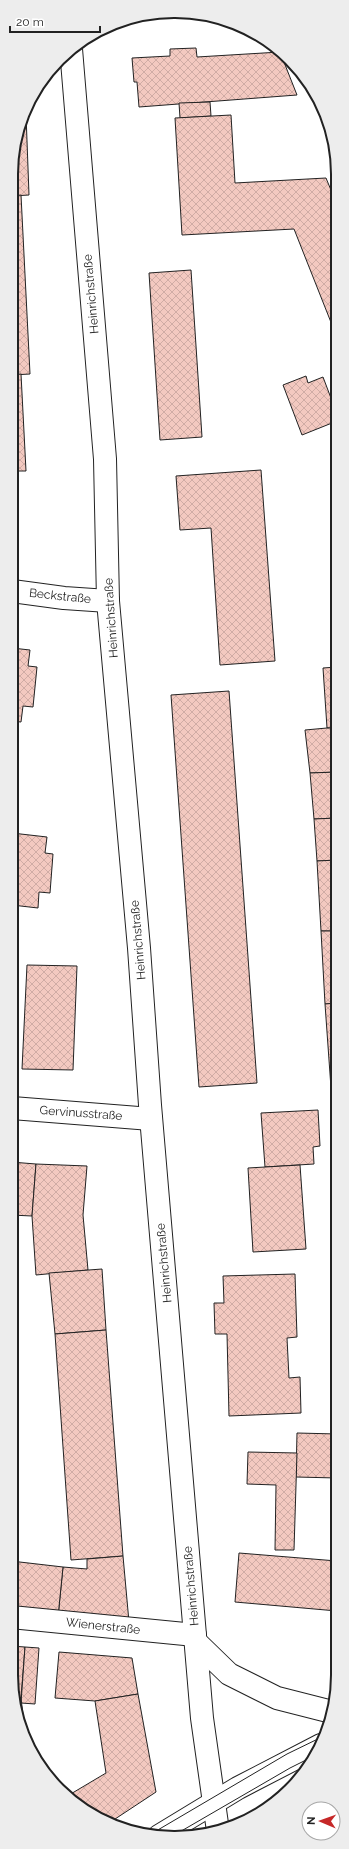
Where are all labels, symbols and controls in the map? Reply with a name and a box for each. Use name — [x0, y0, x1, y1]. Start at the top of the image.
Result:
scale bar — [10, 8, 100, 34]
text: 20 m — [16, 15, 44, 29]
street label: Heinrichstraße — [81, 254, 101, 334]
street label: Heinrichstraße — [101, 578, 121, 658]
street label: Beckstraße — [28, 586, 92, 606]
street label: Heinrichstraße — [128, 900, 148, 980]
street label: Gervinusstraße — [39, 1103, 123, 1123]
street label: Heinrichstraße — [154, 1223, 174, 1303]
street label: Heinrichstraße — [181, 1546, 201, 1626]
street label: Wienerstraße — [65, 1615, 141, 1637]
north arrow — [301, 1801, 341, 1841]
text: N — [305, 1816, 318, 1825]

